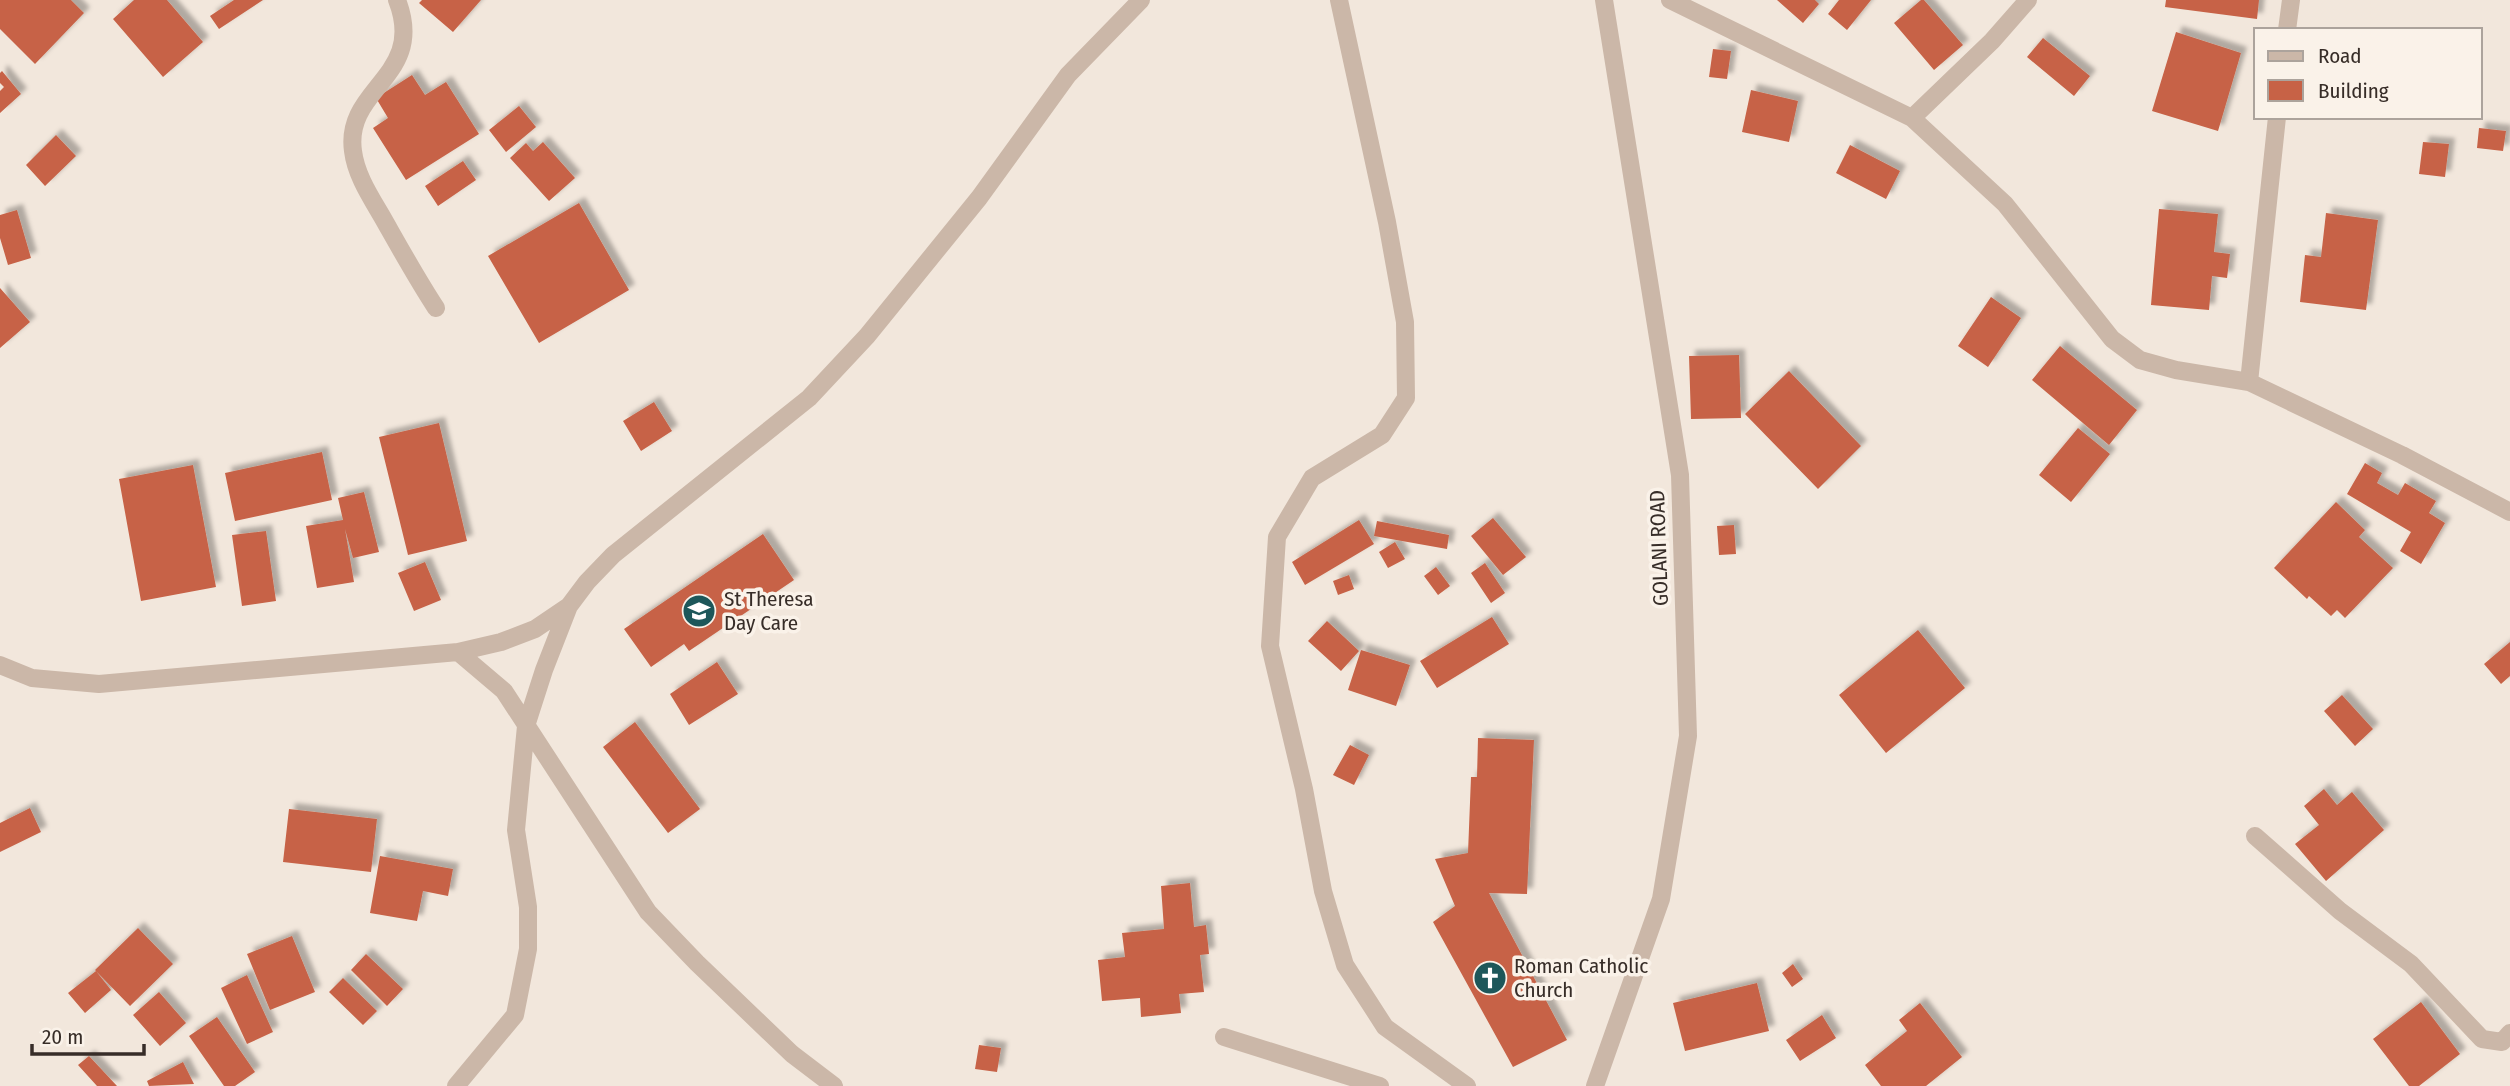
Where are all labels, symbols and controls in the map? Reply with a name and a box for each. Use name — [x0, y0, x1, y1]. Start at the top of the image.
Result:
legend — [2254, 28, 2482, 119]
text: Road — [2318, 43, 2362, 69]
text: Building — [2318, 78, 2389, 104]
street label: GOLANI ROAD — [1644, 489, 1674, 607]
place label: St Theresa Day Care — [724, 586, 814, 636]
school or university icon: St Theresa Day Care — [680, 592, 718, 630]
place label: Roman Catholic Church — [1514, 953, 1648, 1003]
church icon: Roman Catholic Church — [1471, 959, 1509, 997]
scale bar — [32, 1012, 144, 1056]
text: 20 m — [42, 1024, 83, 1050]

